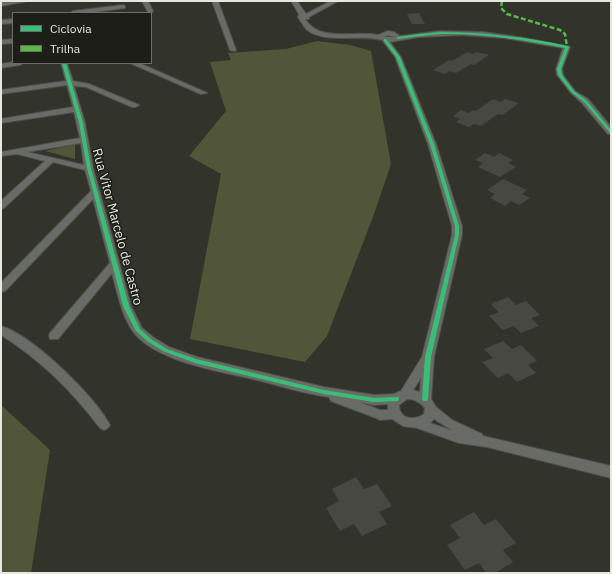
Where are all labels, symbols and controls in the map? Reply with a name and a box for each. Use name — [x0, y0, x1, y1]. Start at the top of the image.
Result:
legend — [12, 12, 152, 64]
text: Ciclovia — [50, 21, 92, 36]
text: Trilha — [50, 41, 80, 56]
street label: Rua Vitor Marcelo de Castro — [89, 147, 145, 307]

